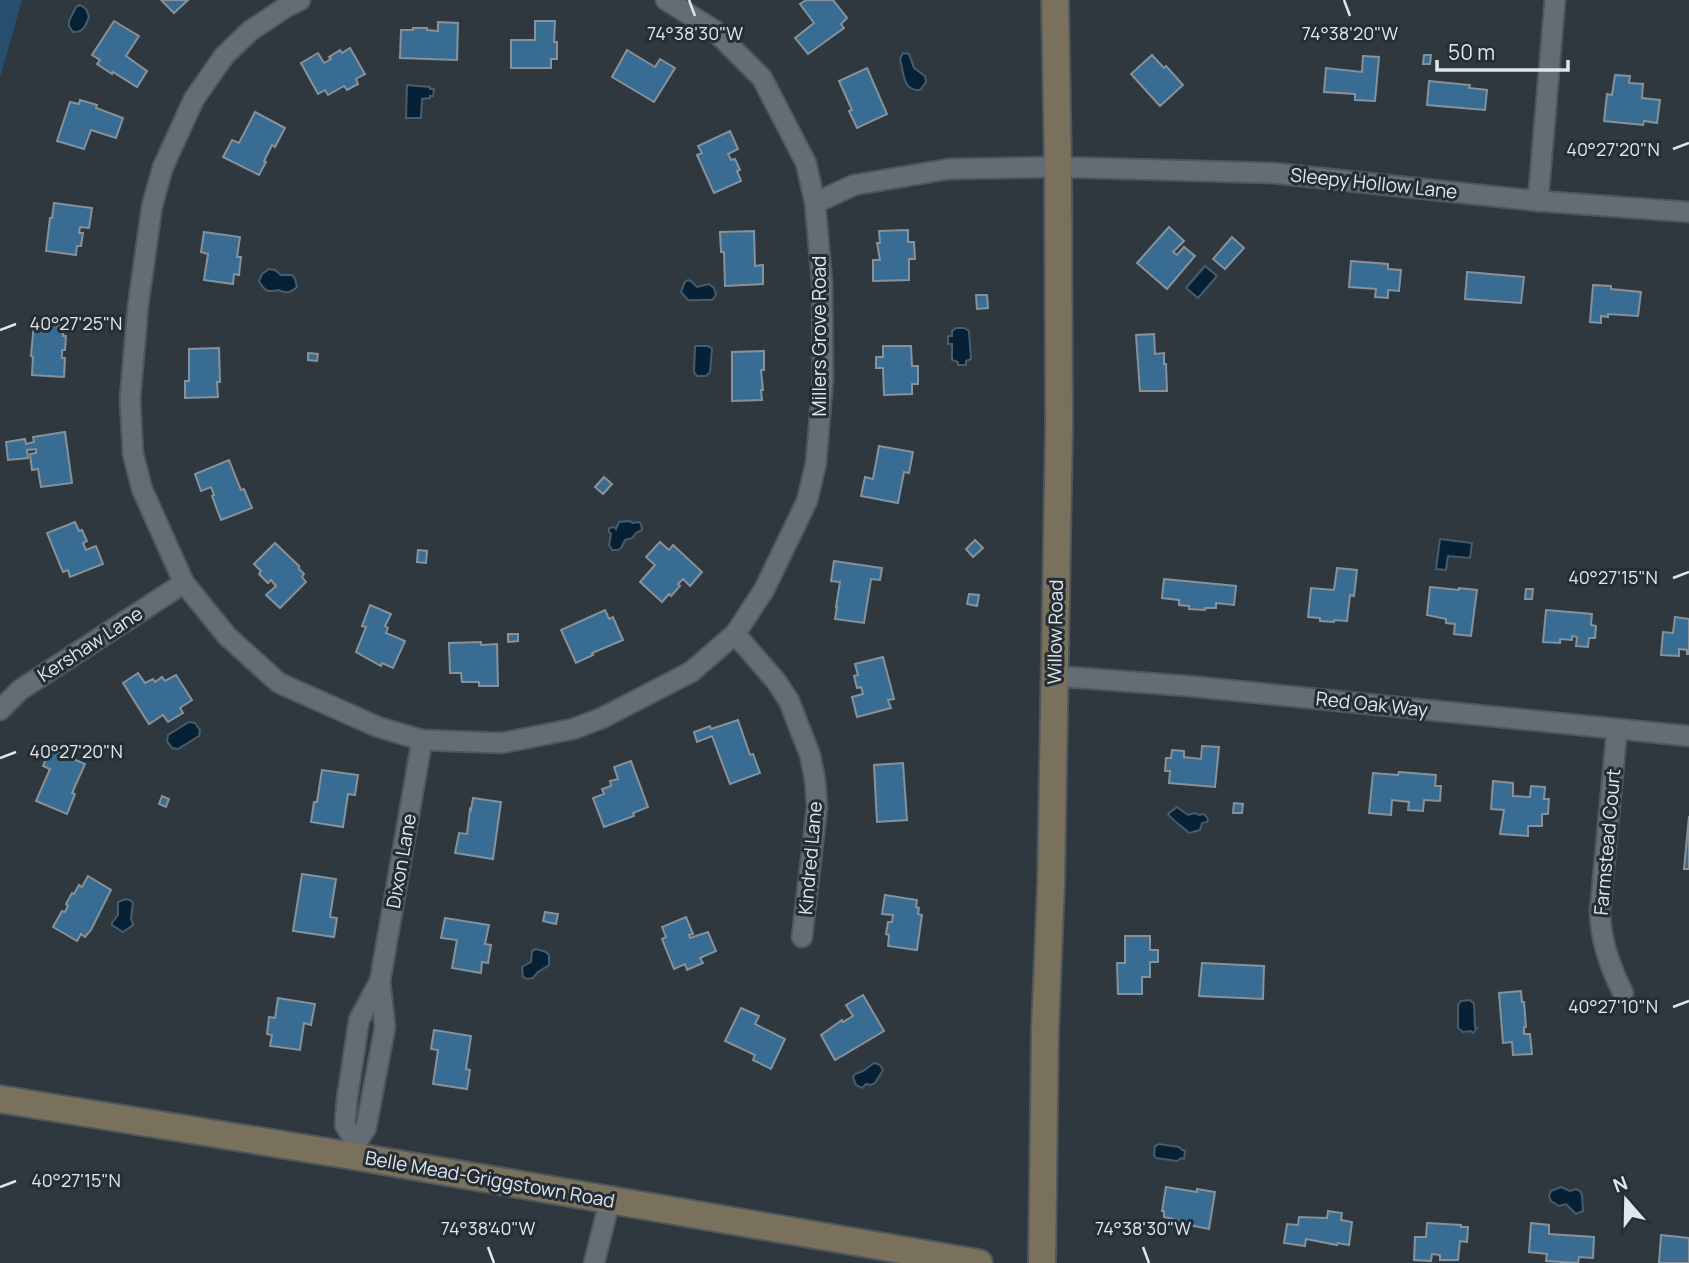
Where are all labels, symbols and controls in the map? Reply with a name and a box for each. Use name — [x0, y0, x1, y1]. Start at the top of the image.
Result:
text: 74°38'30"W — [647, 21, 743, 45]
text: 74°38'20"W — [1302, 21, 1398, 45]
scale bar — [1437, 28, 1568, 72]
text: 50 m — [1448, 38, 1495, 66]
text: 40°27'20"N — [1566, 137, 1660, 161]
street label: Sleepy Hollow Lane — [1289, 161, 1459, 205]
street label: Millers Grove Road — [806, 256, 832, 416]
text: 40°27'25"N — [30, 311, 122, 335]
text: 40°27'15"N — [1568, 565, 1658, 589]
street label: Willow Road — [1041, 579, 1069, 685]
street label: Kershaw Lane — [32, 600, 148, 688]
street label: Red Oak Way — [1315, 685, 1429, 723]
text: 40°27'20"N — [29, 739, 123, 763]
street label: Farmstead Court — [1588, 768, 1626, 916]
street label: Kindred Lane — [792, 800, 828, 916]
street label: Dixon Lane — [380, 812, 422, 910]
text: 40°27'10"N — [1568, 994, 1658, 1018]
street label: Belle Mead-Griggstown Road — [363, 1144, 617, 1214]
north arrow — [1591, 1165, 1661, 1235]
text: 40°27'15"N — [31, 1168, 121, 1192]
text: N — [1609, 1169, 1631, 1199]
text: 74°38'40"W — [441, 1216, 535, 1240]
text: 74°38'30"W — [1095, 1216, 1191, 1240]

